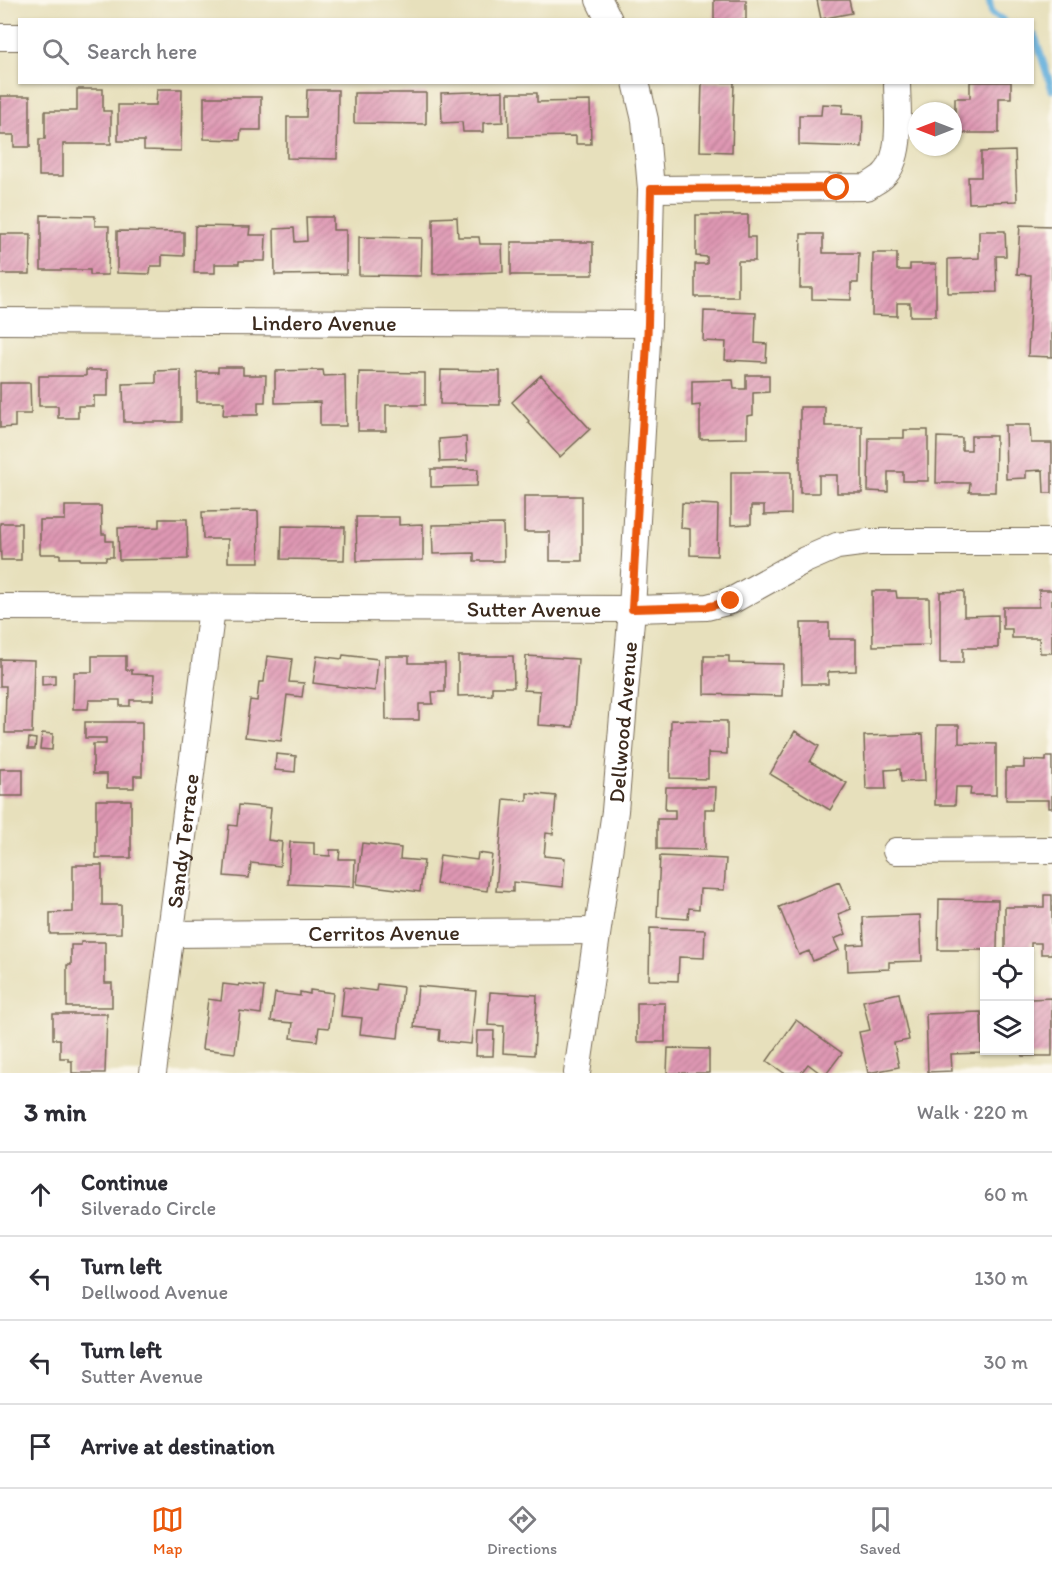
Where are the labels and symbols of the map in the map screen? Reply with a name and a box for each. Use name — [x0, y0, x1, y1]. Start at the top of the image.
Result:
north arrow — [908, 102, 962, 156]
route start — [823, 174, 849, 200]
street label: Lindero Avenue — [251, 309, 397, 337]
route end — [717, 587, 743, 613]
street label: Sutter Avenue — [467, 595, 601, 623]
street label: Dellwood Avenue — [603, 640, 643, 804]
street label: Sandy Terrace — [161, 772, 205, 910]
street label: Cerritos Avenue — [308, 919, 460, 947]

